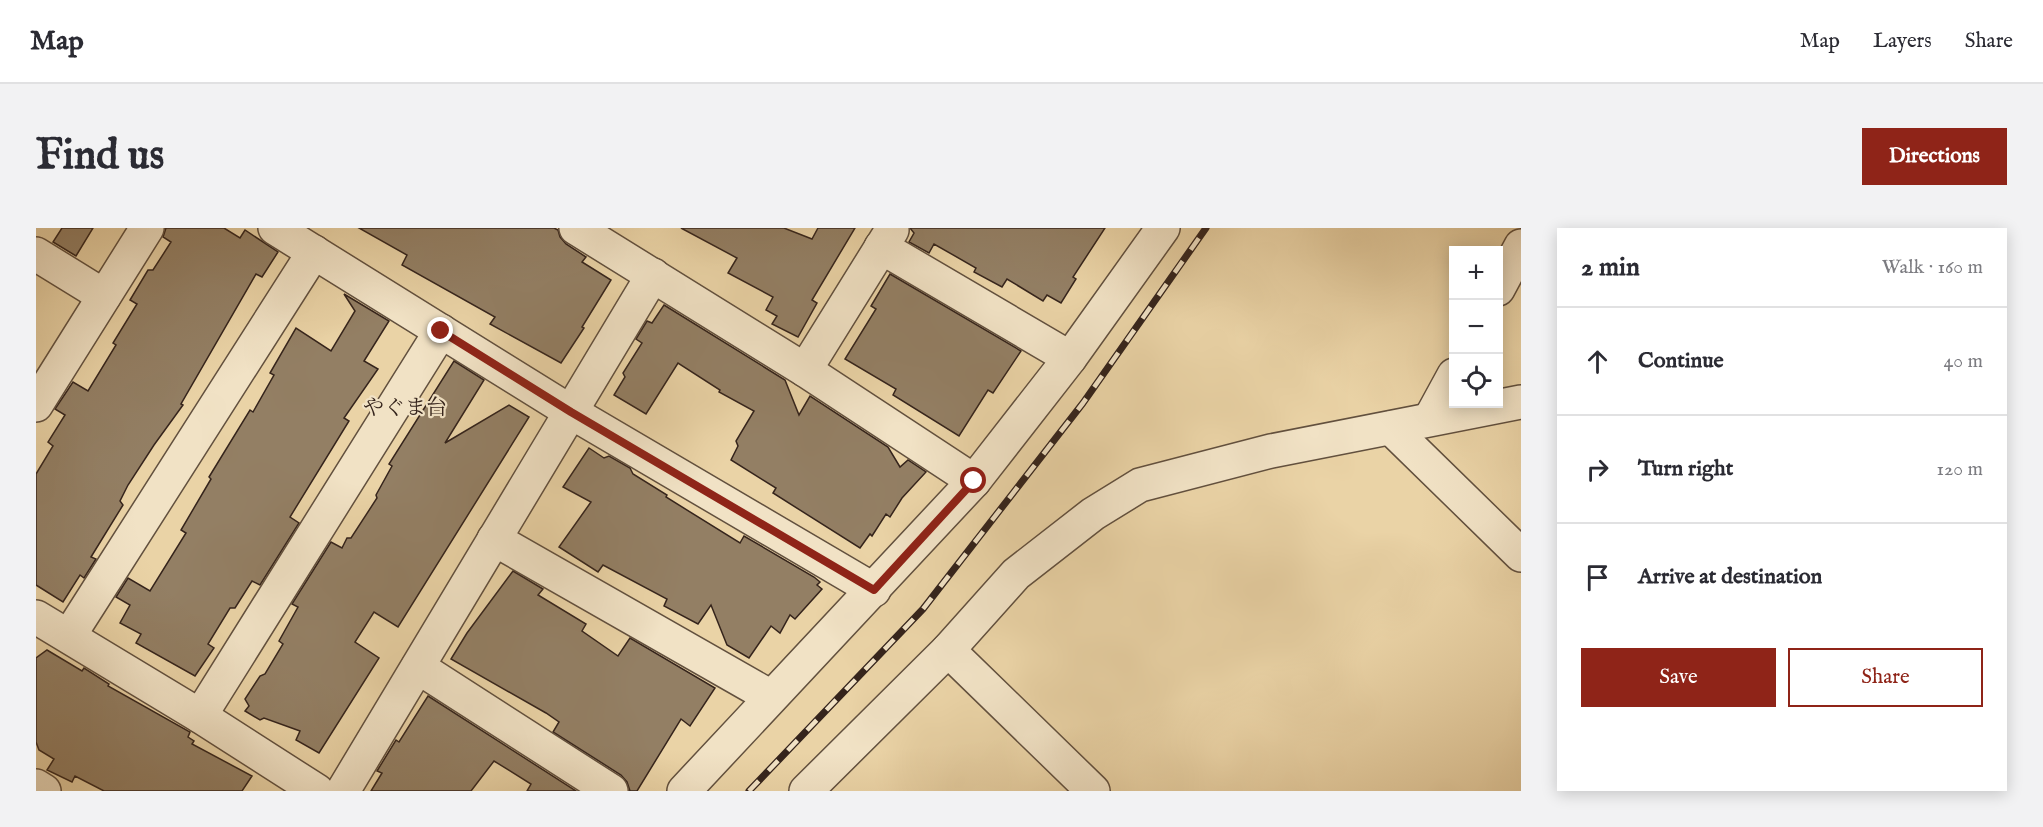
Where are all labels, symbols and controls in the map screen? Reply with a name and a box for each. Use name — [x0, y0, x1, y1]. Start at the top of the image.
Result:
text: Map — [30, 24, 84, 59]
text: Map — [1800, 28, 1840, 55]
text: Layers — [1873, 28, 1932, 55]
text: Share — [1965, 28, 2013, 55]
button: Directions — [1862, 128, 2007, 185]
text: Find us — [36, 130, 164, 183]
map controls — [1449, 246, 1503, 408]
button: + — [1449, 246, 1503, 300]
text: 2 min — [1581, 251, 1640, 284]
text: Walk · 160 m — [1882, 255, 1983, 280]
button: − — [1449, 300, 1503, 354]
route end — [427, 317, 453, 343]
icon: ahead — [1581, 345, 1614, 378]
text: Continue — [1638, 347, 1724, 375]
text: 40 m — [1944, 349, 1983, 374]
button: locate — [1449, 354, 1503, 408]
district label: やぐま台 — [363, 395, 447, 422]
icon: right — [1581, 453, 1614, 486]
text: Turn right — [1638, 455, 1733, 483]
text: 120 m — [1937, 457, 1983, 482]
route start — [960, 467, 986, 493]
icon: arrive — [1581, 561, 1614, 594]
text: Arrive at destination — [1638, 563, 1822, 591]
button: Save — [1581, 648, 1776, 707]
button: Share — [1788, 648, 1983, 707]

